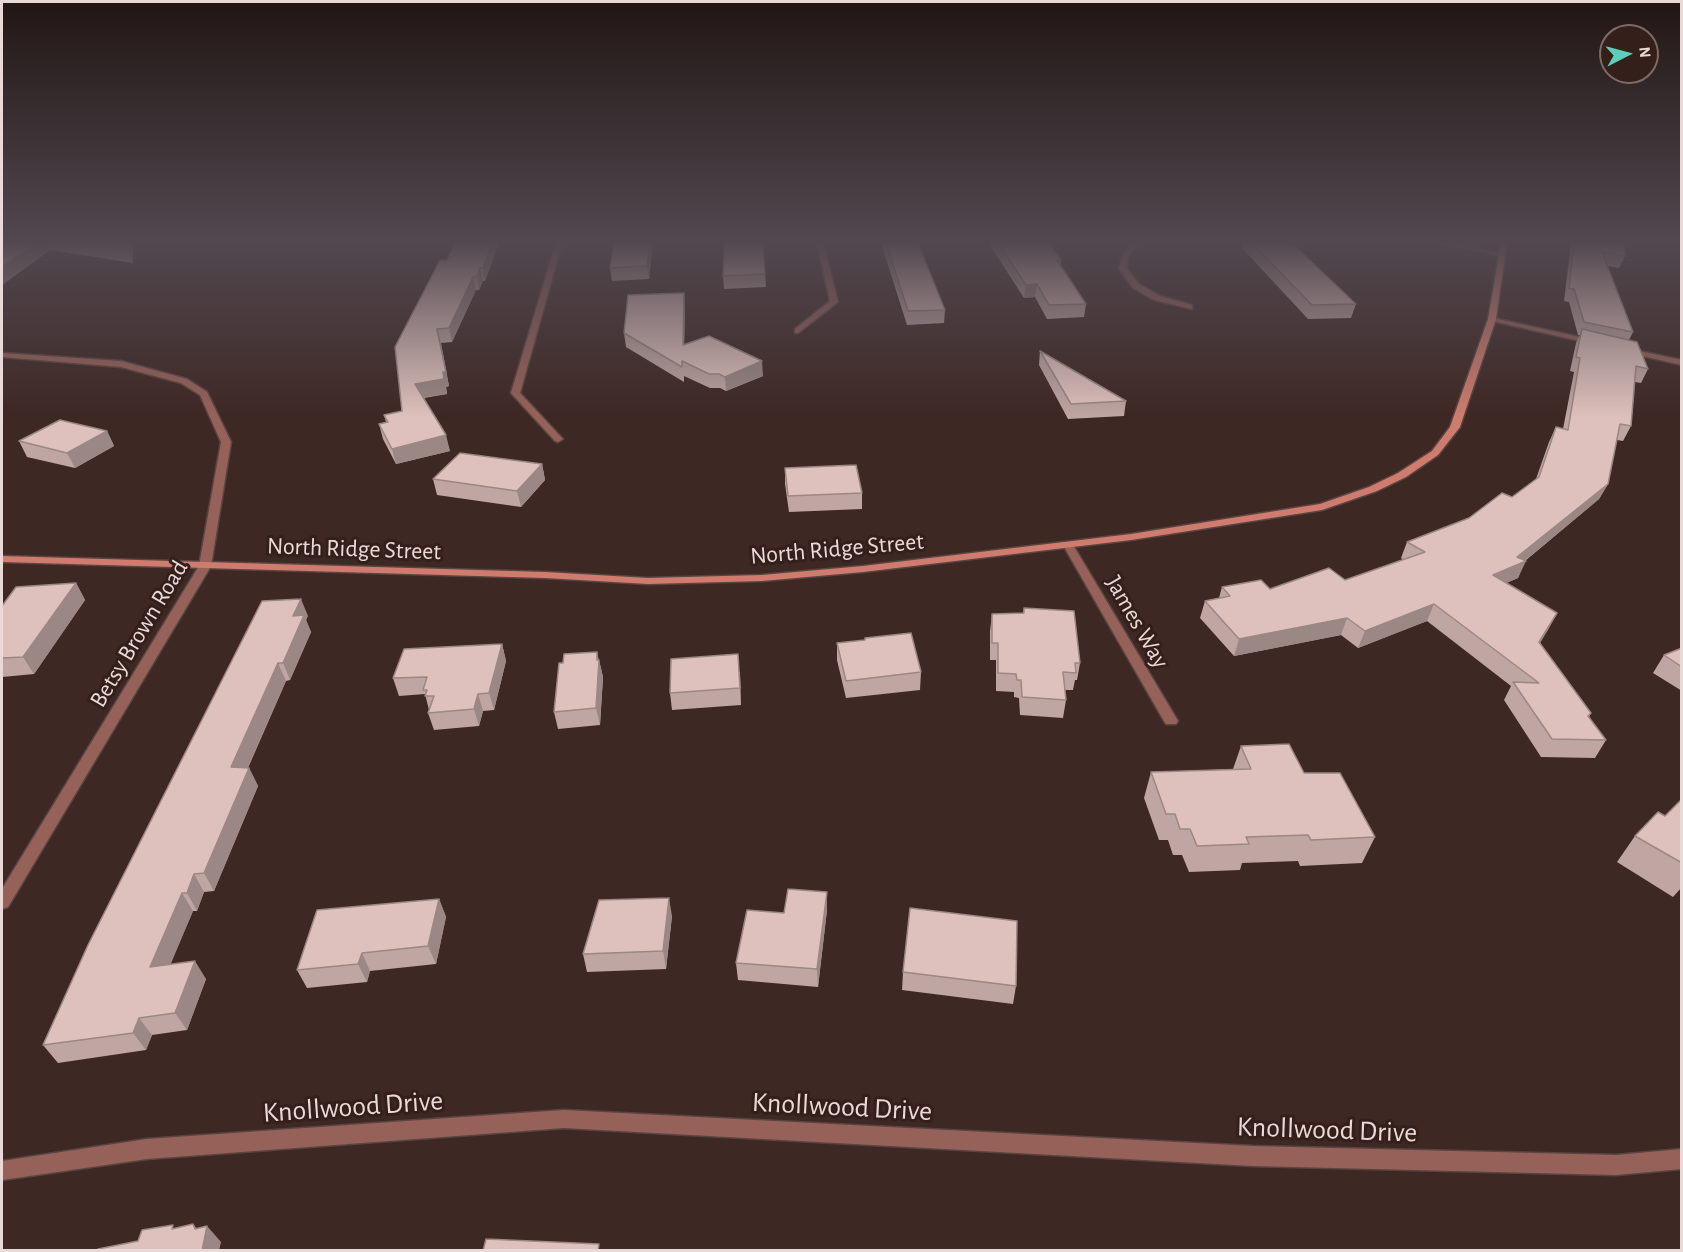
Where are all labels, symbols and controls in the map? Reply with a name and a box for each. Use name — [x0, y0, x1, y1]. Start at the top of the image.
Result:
north arrow — [1599, 24, 1659, 84]
text: N — [1636, 46, 1653, 59]
street label: North Ridge Street — [749, 527, 925, 571]
street label: North Ridge Street — [267, 532, 441, 566]
street label: Betsy Brown Road — [84, 555, 194, 713]
street label: James Way — [1099, 571, 1175, 673]
street label: Knollwood Drive — [262, 1084, 444, 1130]
street label: Knollwood Drive — [751, 1086, 933, 1128]
street label: Knollwood Drive — [1236, 1110, 1418, 1150]

